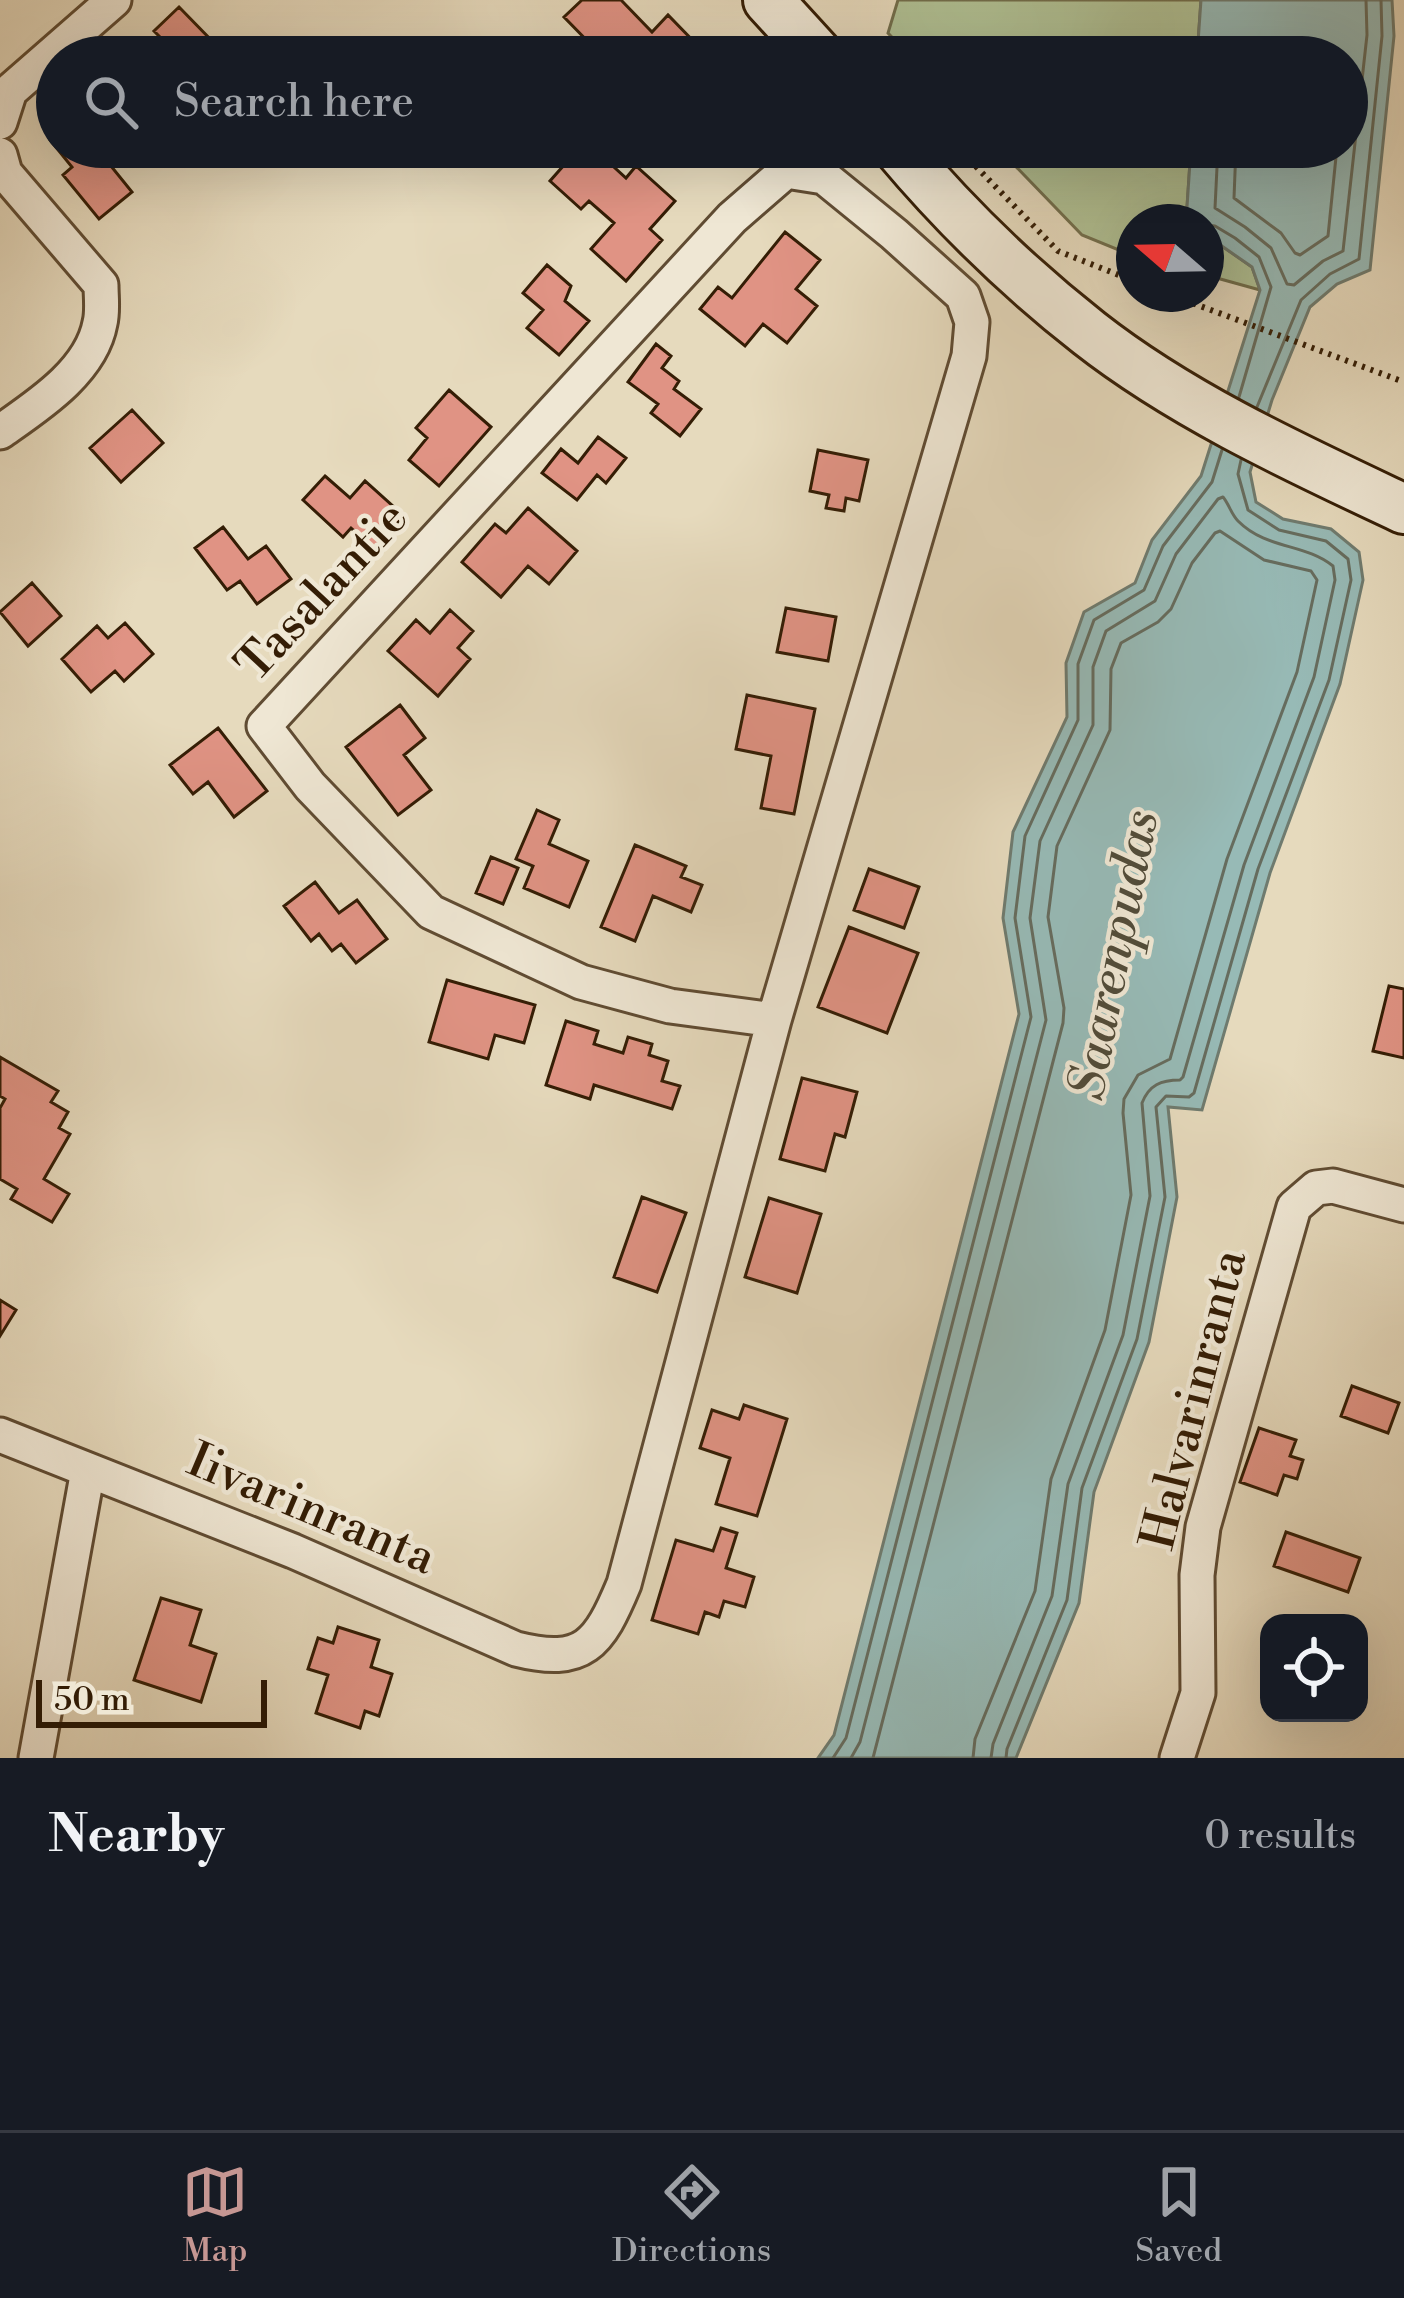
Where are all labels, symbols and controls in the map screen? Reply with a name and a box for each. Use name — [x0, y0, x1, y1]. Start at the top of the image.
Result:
search box — [36, 36, 1368, 168]
icon: search — [78, 69, 144, 135]
text: Search here — [174, 74, 414, 131]
north arrow — [1116, 204, 1224, 312]
street label: Tasalantie — [224, 489, 422, 695]
water label: Saarenpudas — [1056, 805, 1174, 1105]
street label: Halvarinranta — [1129, 1243, 1261, 1556]
street label: Iivarinranta — [178, 1431, 445, 1589]
map controls — [1260, 1614, 1368, 1722]
button: locate — [1260, 1614, 1368, 1722]
scale bar — [36, 1674, 267, 1727]
text: 50 m — [54, 1680, 130, 1721]
text: Nearby — [48, 1804, 224, 1868]
text: 0 results — [1204, 1812, 1356, 1861]
tab: Map — [182, 2159, 248, 2272]
tab: Directions — [612, 2159, 771, 2272]
tab: Saved — [1135, 2159, 1222, 2272]

